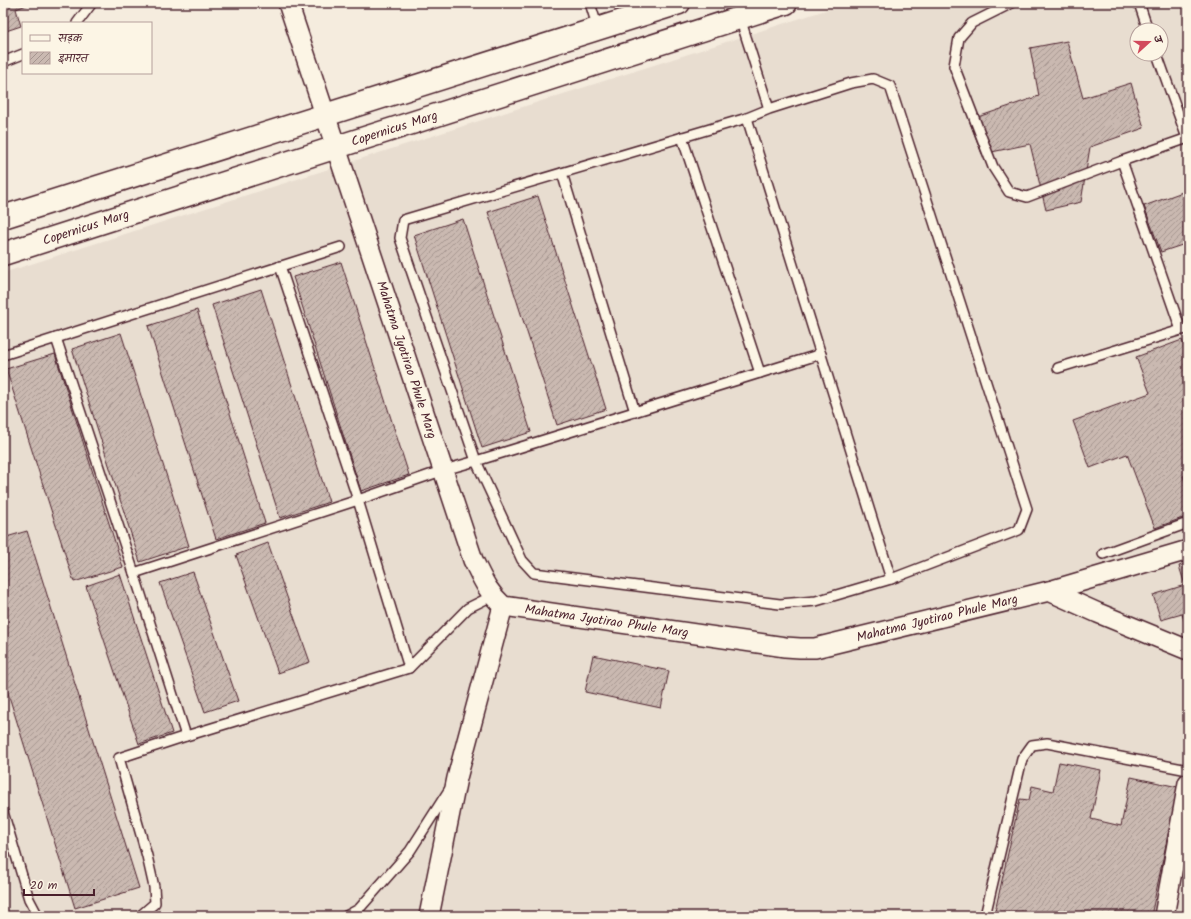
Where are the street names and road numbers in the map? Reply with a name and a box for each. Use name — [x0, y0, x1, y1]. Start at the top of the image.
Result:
street label: Copernicus Marg — [348, 105, 440, 152]
street label: Copernicus Marg — [40, 204, 132, 251]
street label: Mahatma Jyotirao Phule Marg — [370, 278, 443, 442]
street label: Mahatma Jyotirao Phule Marg — [854, 588, 1020, 648]
street label: Mahatma Jyotirao Phule Marg — [523, 599, 690, 643]

